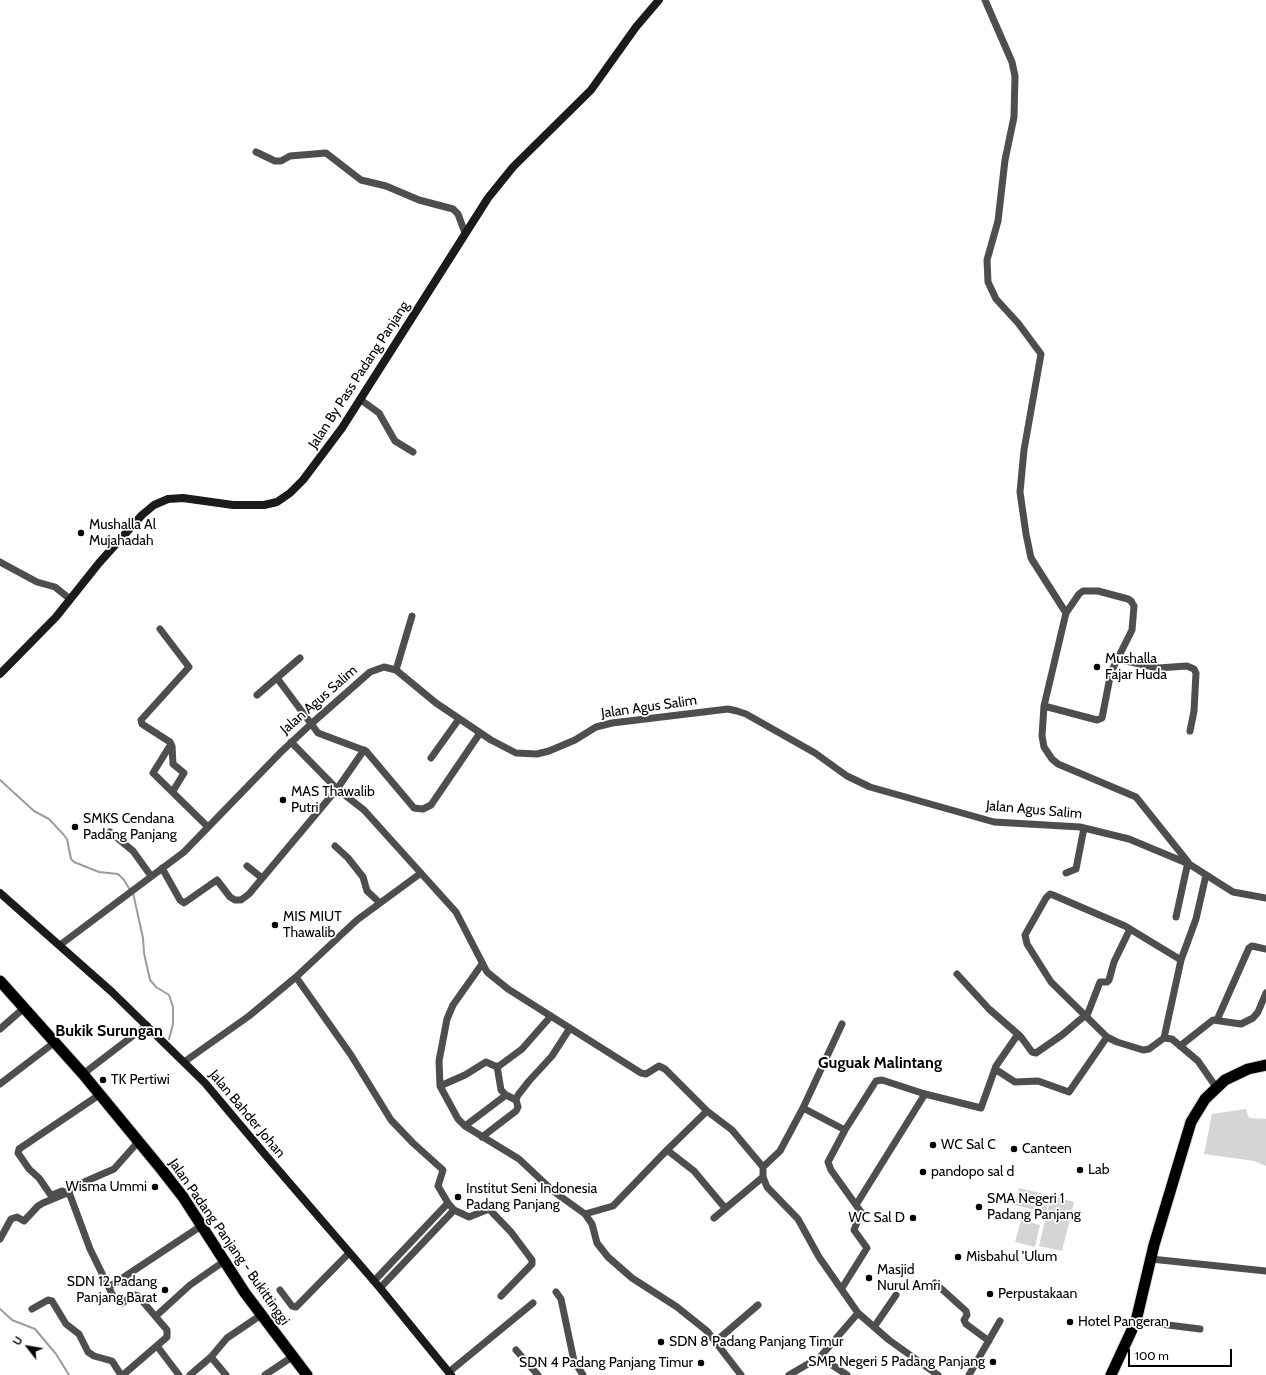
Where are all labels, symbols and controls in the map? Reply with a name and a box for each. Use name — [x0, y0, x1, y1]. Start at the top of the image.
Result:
street label: Jalan By Pass Padang Panjang — [305, 298, 413, 452]
place label: Mushalla Al Mujahadah — [89, 517, 156, 550]
marker: Mushalla Al Mujahadah — [76, 528, 86, 538]
place label: Mushalla Fajar Huda — [1105, 651, 1167, 684]
street label: Jalan Agus Salim — [277, 662, 361, 738]
marker: Mushalla Fajar Huda — [1092, 662, 1102, 672]
street label: Jalan Agus Salim — [600, 692, 698, 722]
place label: MAS Thawalib Putri — [291, 784, 375, 816]
marker: MAS Thawalib Putri — [278, 795, 288, 805]
street label: Jalan Agus Salim — [985, 797, 1083, 823]
place label: SMKS Cendana Padang Panjang — [83, 811, 177, 844]
marker: SMKS Cendana Padang Panjang — [70, 822, 80, 832]
place label: MIS MIUT Thawalib — [283, 909, 342, 942]
marker: MIS MIUT Thawalib — [270, 920, 280, 930]
district label: Bukik Surungan — [55, 1021, 163, 1041]
district label: Guguak Malintang — [818, 1053, 942, 1073]
street label: Jalan Bahder Johan — [205, 1067, 289, 1161]
place label: TK Pertiwi — [111, 1072, 170, 1088]
marker: TK Pertiwi — [98, 1075, 108, 1085]
place label: WC Sal C — [941, 1137, 996, 1153]
marker: WC Sal C — [928, 1140, 938, 1150]
place label: Canteen — [1022, 1141, 1072, 1157]
marker: Canteen — [1009, 1144, 1019, 1154]
street label: Jalan Padang Panjang - Bukittinggi — [165, 1155, 293, 1329]
place label: Lab — [1088, 1162, 1110, 1178]
place label: pandopo sal d — [931, 1164, 1014, 1180]
marker: Lab — [1075, 1165, 1085, 1175]
marker: pandopo sal d — [918, 1167, 928, 1177]
place label: Wisma Ummi — [65, 1179, 147, 1195]
place label: Institut Seni Indonesia Padang Panjang — [466, 1181, 597, 1214]
marker: Wisma Ummi — [150, 1182, 160, 1192]
place label: SMA Negeri 1 Padang Panjang — [987, 1191, 1081, 1224]
marker: Institut Seni Indonesia Padang Panjang — [453, 1192, 463, 1202]
marker: SMA Negeri 1 Padang Panjang — [974, 1202, 984, 1212]
place label: WC Sal D — [849, 1210, 905, 1226]
marker: WC Sal D — [908, 1213, 918, 1223]
place label: Misbahul 'Ulum — [966, 1249, 1057, 1265]
marker: Misbahul 'Ulum — [953, 1252, 963, 1262]
place label: Masjid Nurul Amri — [877, 1262, 941, 1294]
marker: Masjid Nurul Amri — [864, 1273, 874, 1283]
place label: SDN 12 Padang Panjang Barat — [67, 1274, 157, 1306]
marker: SDN 12 Padang Panjang Barat — [160, 1285, 170, 1295]
place label: Perpustakaan — [998, 1286, 1077, 1302]
marker: Perpustakaan — [985, 1289, 995, 1299]
place label: Hotel Pangeran — [1078, 1314, 1169, 1330]
marker: Hotel Pangeran — [1065, 1317, 1075, 1327]
north arrow — [8, 1327, 48, 1367]
text: U — [10, 1334, 26, 1348]
place label: SDN 8 Padang Panjang Timur — [669, 1334, 843, 1350]
marker: SDN 8 Padang Panjang Timur — [656, 1337, 666, 1347]
scale bar — [1130, 1341, 1234, 1367]
text: 100 m — [1135, 1348, 1169, 1363]
place label: SMP Negeri 5 Padang Panjang — [808, 1354, 985, 1370]
place label: SDN 4 Padang Panjang Timur — [519, 1355, 693, 1371]
marker: SMP Negeri 5 Padang Panjang — [988, 1357, 998, 1367]
marker: SDN 4 Padang Panjang Timur — [696, 1358, 706, 1368]

